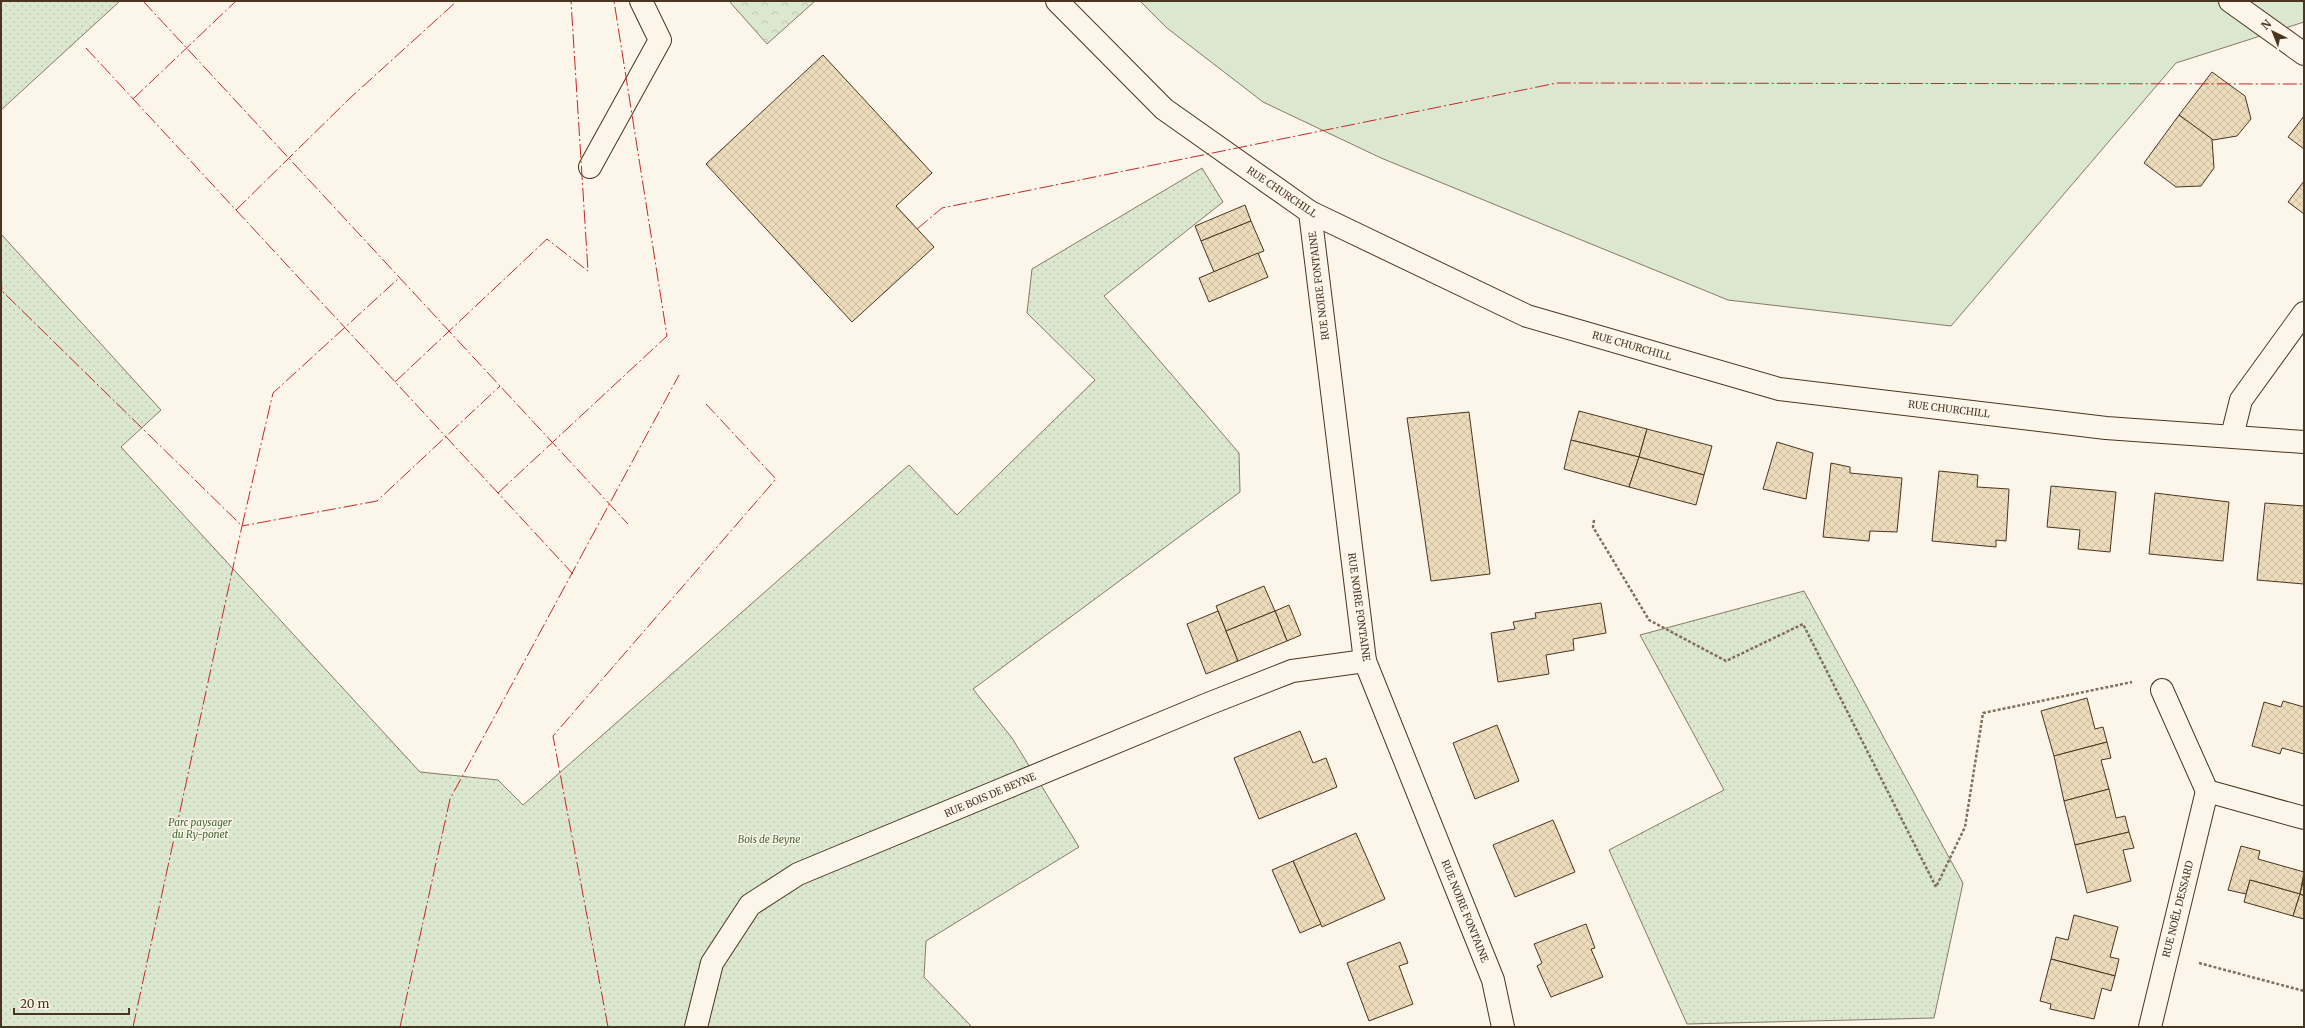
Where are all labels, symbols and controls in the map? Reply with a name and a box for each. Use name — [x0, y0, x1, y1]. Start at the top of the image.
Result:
north arrow — [2253, 12, 2293, 52]
text: N — [2258, 16, 2274, 33]
street label: RUE CHURCHILL — [1244, 164, 1320, 221]
street label: RUE NOIRE FONTAINE — [1306, 230, 1332, 341]
street label: RUE CHURCHILL — [1591, 328, 1674, 364]
street label: RUE CHURCHILL — [1907, 398, 1991, 421]
street label: RUE NOIRE FONTAINE — [1345, 552, 1373, 663]
street label: RUE BOIS DE BEYNE — [942, 770, 1038, 820]
park label: Parc paysager du Ry-ponet — [168, 816, 233, 841]
park label: Bois de Beyne — [738, 833, 800, 846]
street label: RUE NOIRE FONTAINE — [1438, 858, 1492, 965]
street label: RUE NOËL DESSARD — [2159, 858, 2196, 959]
scale bar — [14, 990, 129, 1016]
text: 20 m — [20, 996, 49, 1011]

